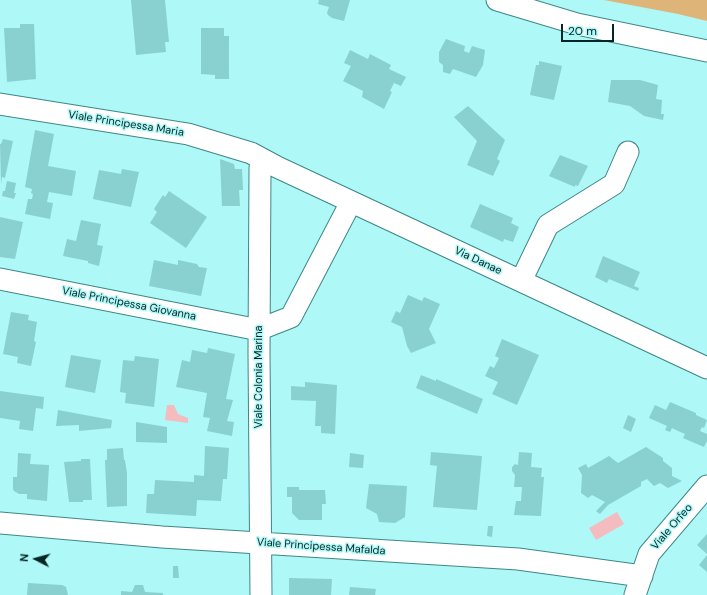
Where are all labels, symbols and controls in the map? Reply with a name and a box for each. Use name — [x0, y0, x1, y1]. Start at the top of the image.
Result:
scale bar — [563, 16, 616, 42]
text: 20 m — [568, 23, 597, 39]
street label: Viale Principessa Maria — [67, 108, 185, 140]
street label: Via Danae — [452, 244, 504, 278]
street label: Viale Principessa Giovanna — [61, 285, 197, 323]
street label: Viale Colonia Marina — [252, 325, 266, 429]
street label: Viale Orfeo — [648, 501, 696, 553]
street label: Viale Principessa Mafalda — [256, 536, 386, 558]
north arrow — [16, 539, 56, 579]
text: N — [17, 553, 31, 562]

